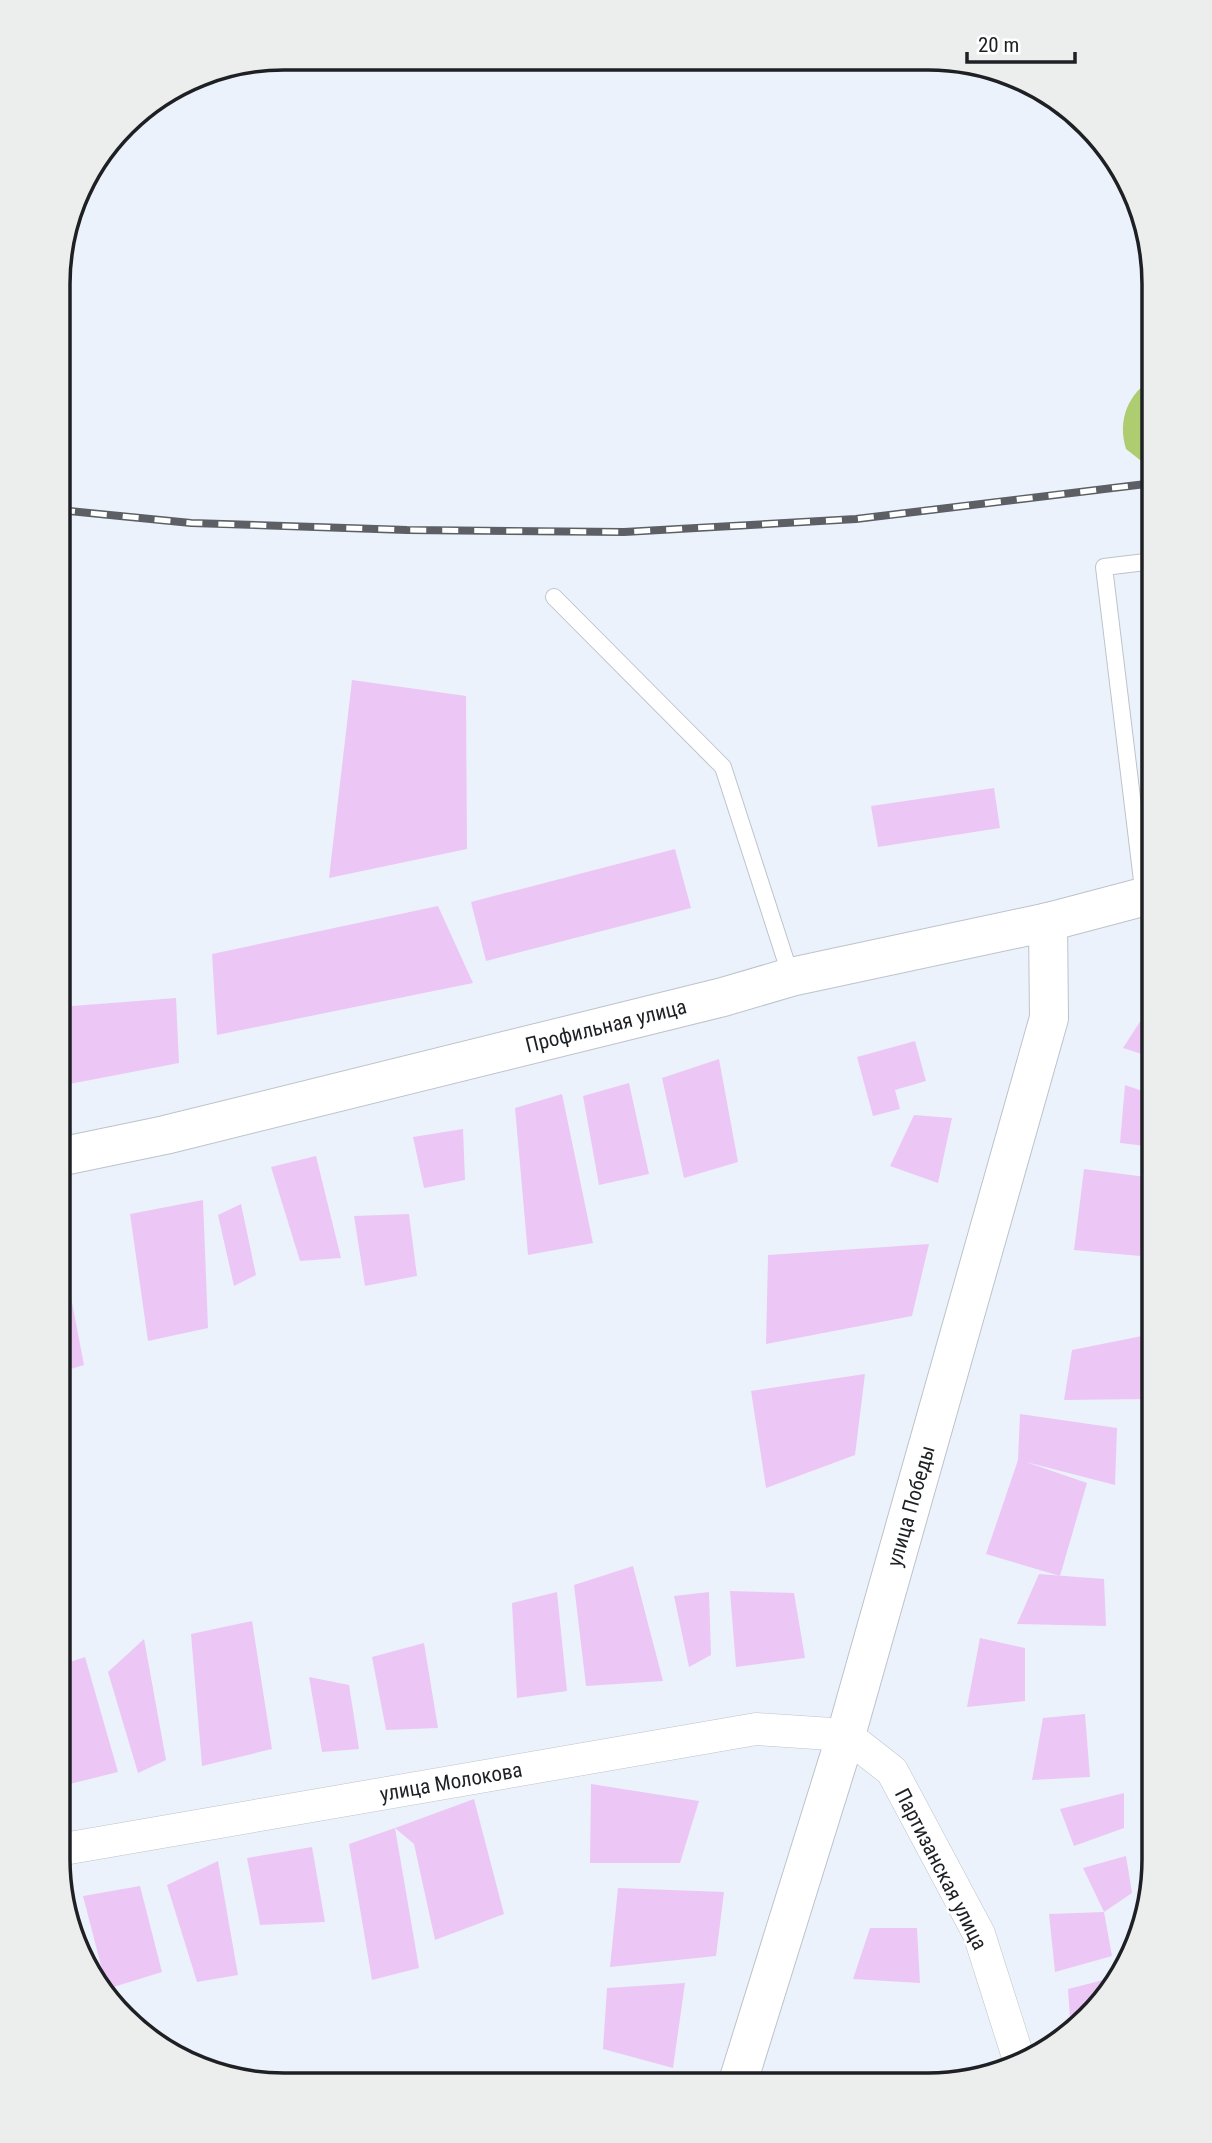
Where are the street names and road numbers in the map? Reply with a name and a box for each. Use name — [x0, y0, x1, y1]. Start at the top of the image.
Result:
street label: Профильная улица — [523, 994, 689, 1058]
street label: улица Победы — [882, 1443, 940, 1569]
street label: улица Молокова — [378, 1758, 524, 1806]
street label: Партизанская улица — [890, 1784, 992, 1954]

